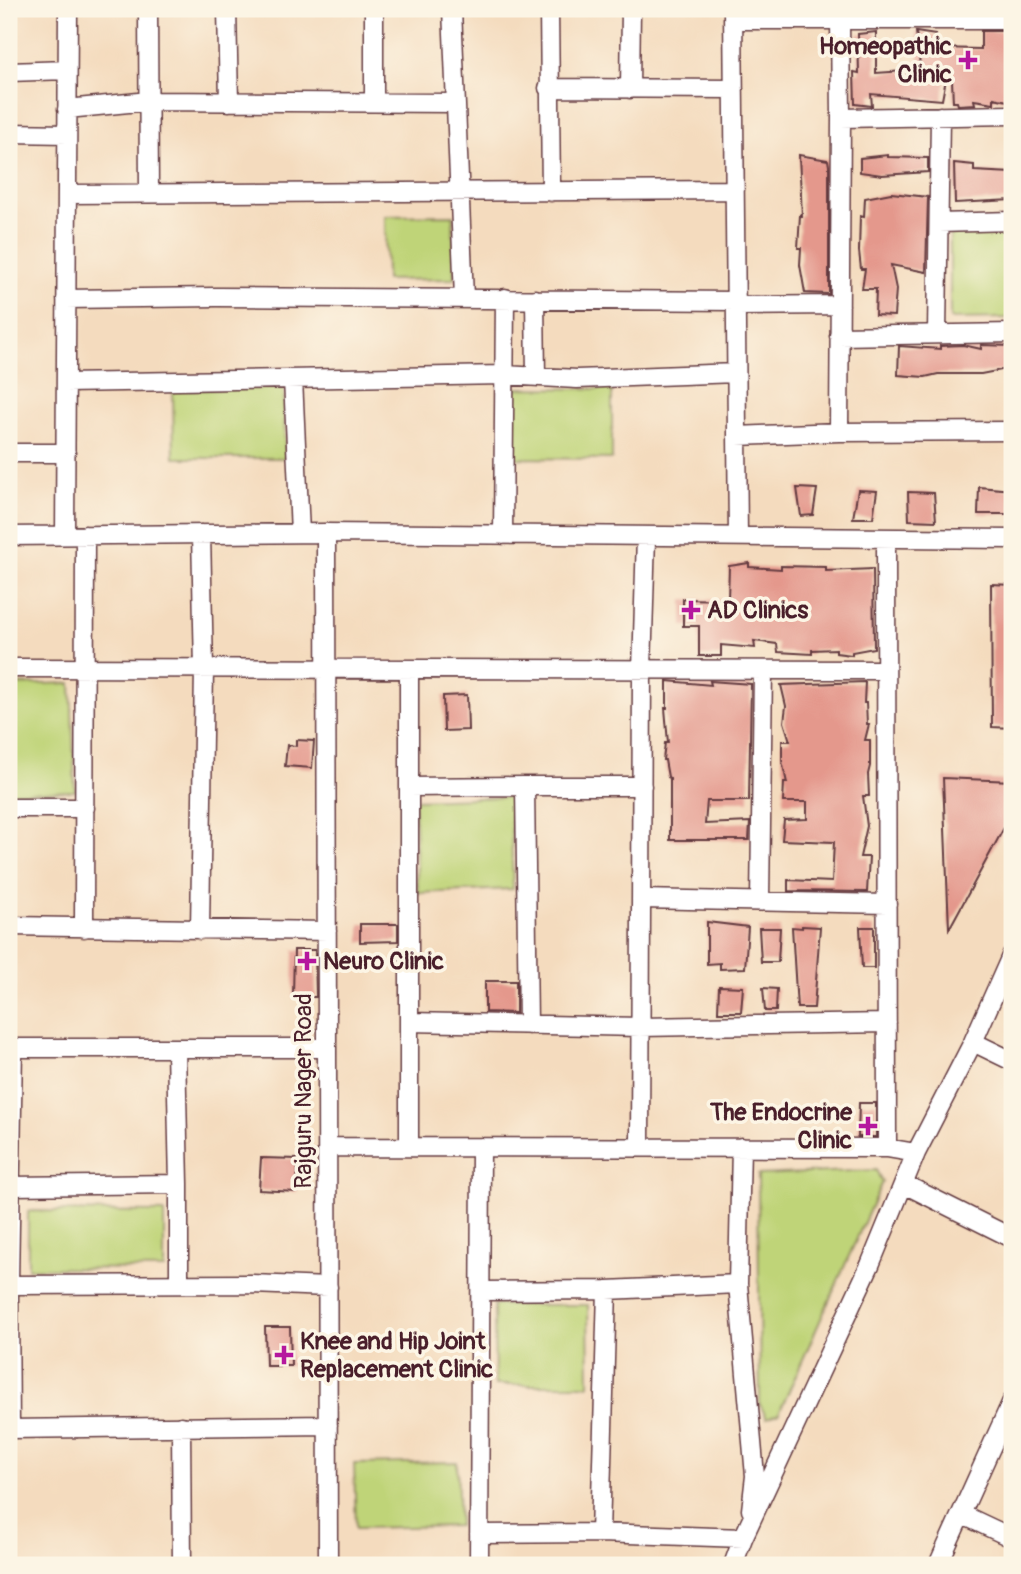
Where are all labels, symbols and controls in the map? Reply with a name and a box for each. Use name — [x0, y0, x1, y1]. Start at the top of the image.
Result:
place label: Homeopathic Clinic — [819, 32, 952, 89]
marker: Homeopathic Clinic — [958, 50, 978, 70]
place label: AD Clinics — [707, 596, 808, 625]
marker: AD Clinics — [681, 600, 701, 620]
place label: Neuro Clinic — [323, 947, 444, 976]
marker: Neuro Clinic — [297, 951, 317, 971]
street label: Rajguru Nager Road — [289, 993, 318, 1189]
place label: The Endocrine Clinic — [709, 1098, 853, 1155]
marker: The Endocrine Clinic — [858, 1116, 878, 1136]
place label: Knee and Hip Joint Replacement Clinic — [300, 1327, 493, 1384]
marker: Knee and Hip Joint Replacement Clinic — [274, 1345, 294, 1365]

